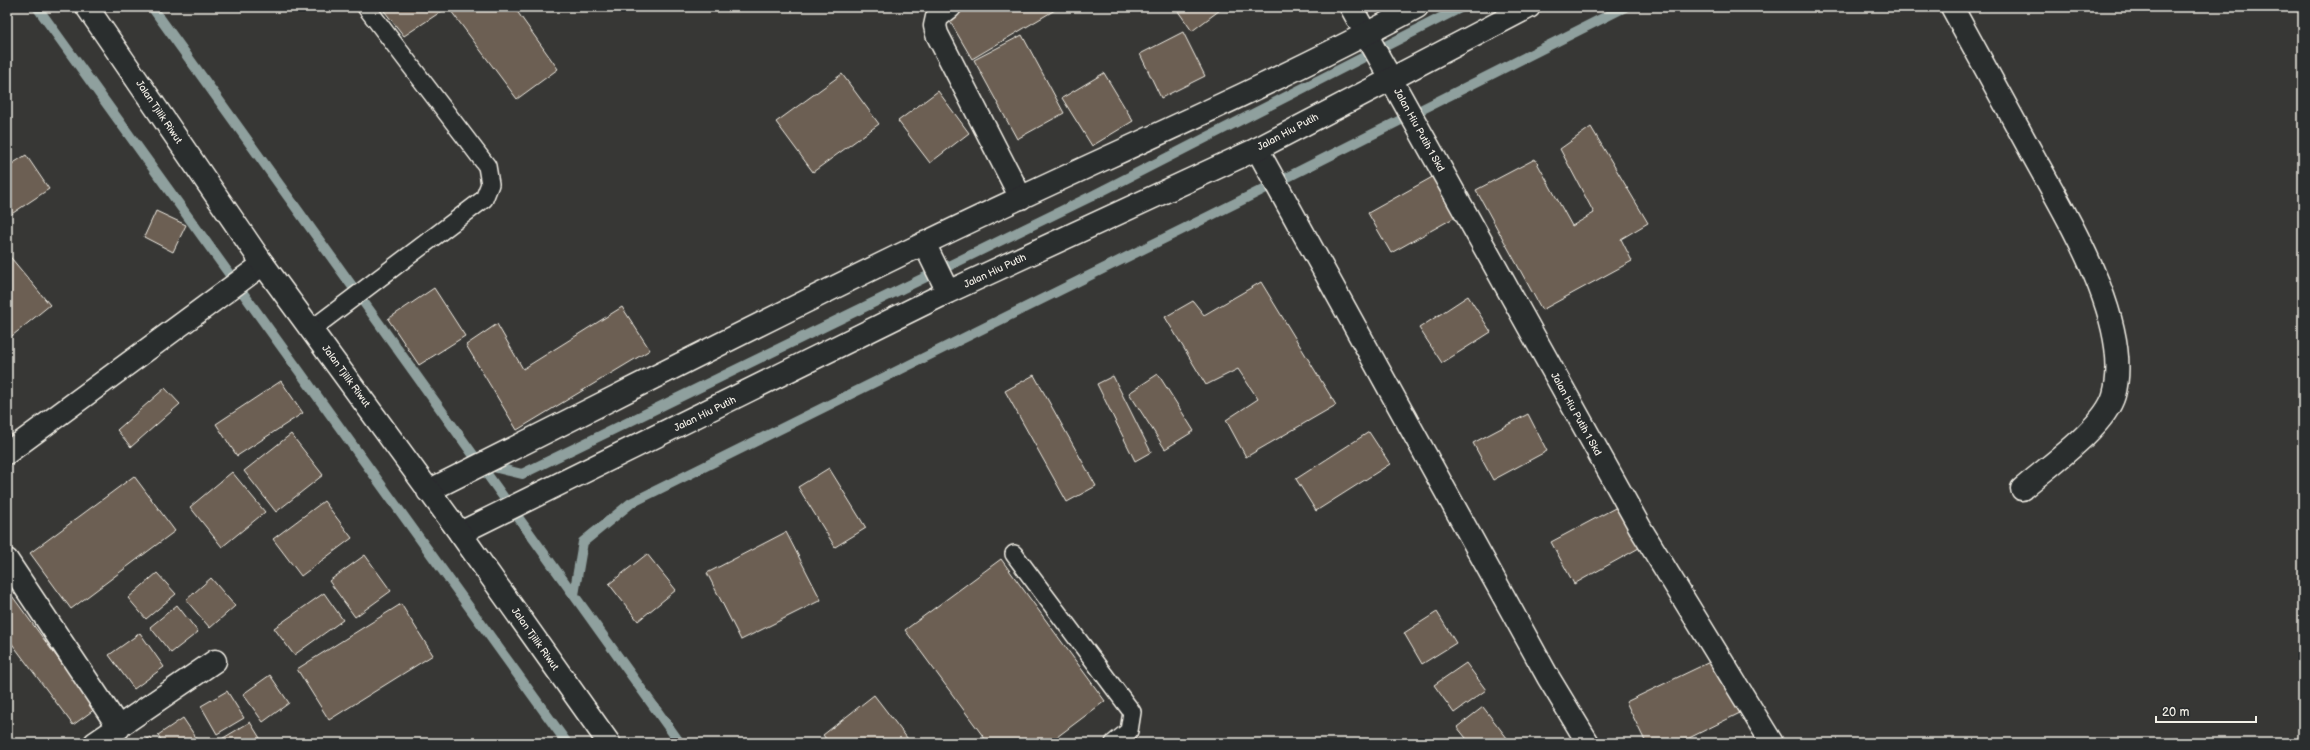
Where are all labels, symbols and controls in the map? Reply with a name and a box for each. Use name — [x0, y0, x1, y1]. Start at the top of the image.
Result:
street label: Jalan Tjilik Riwut — [133, 78, 185, 146]
street label: Jalan Hiu Putih 1 Skd — [1391, 86, 1447, 174]
street label: Jalan Hiu Putih — [1255, 111, 1321, 153]
street label: Jalan Hiu Putih — [962, 251, 1029, 291]
street label: Jalan Tjilik Riwut — [319, 343, 373, 409]
street label: Jalan Hiu Putih 1 Skd — [1548, 370, 1604, 458]
street label: Jalan Hiu Putih — [672, 394, 738, 434]
street label: Jalan Tjilik Riwut — [509, 605, 561, 673]
scale bar — [2156, 698, 2256, 724]
text: 20 m — [2162, 705, 2189, 720]

